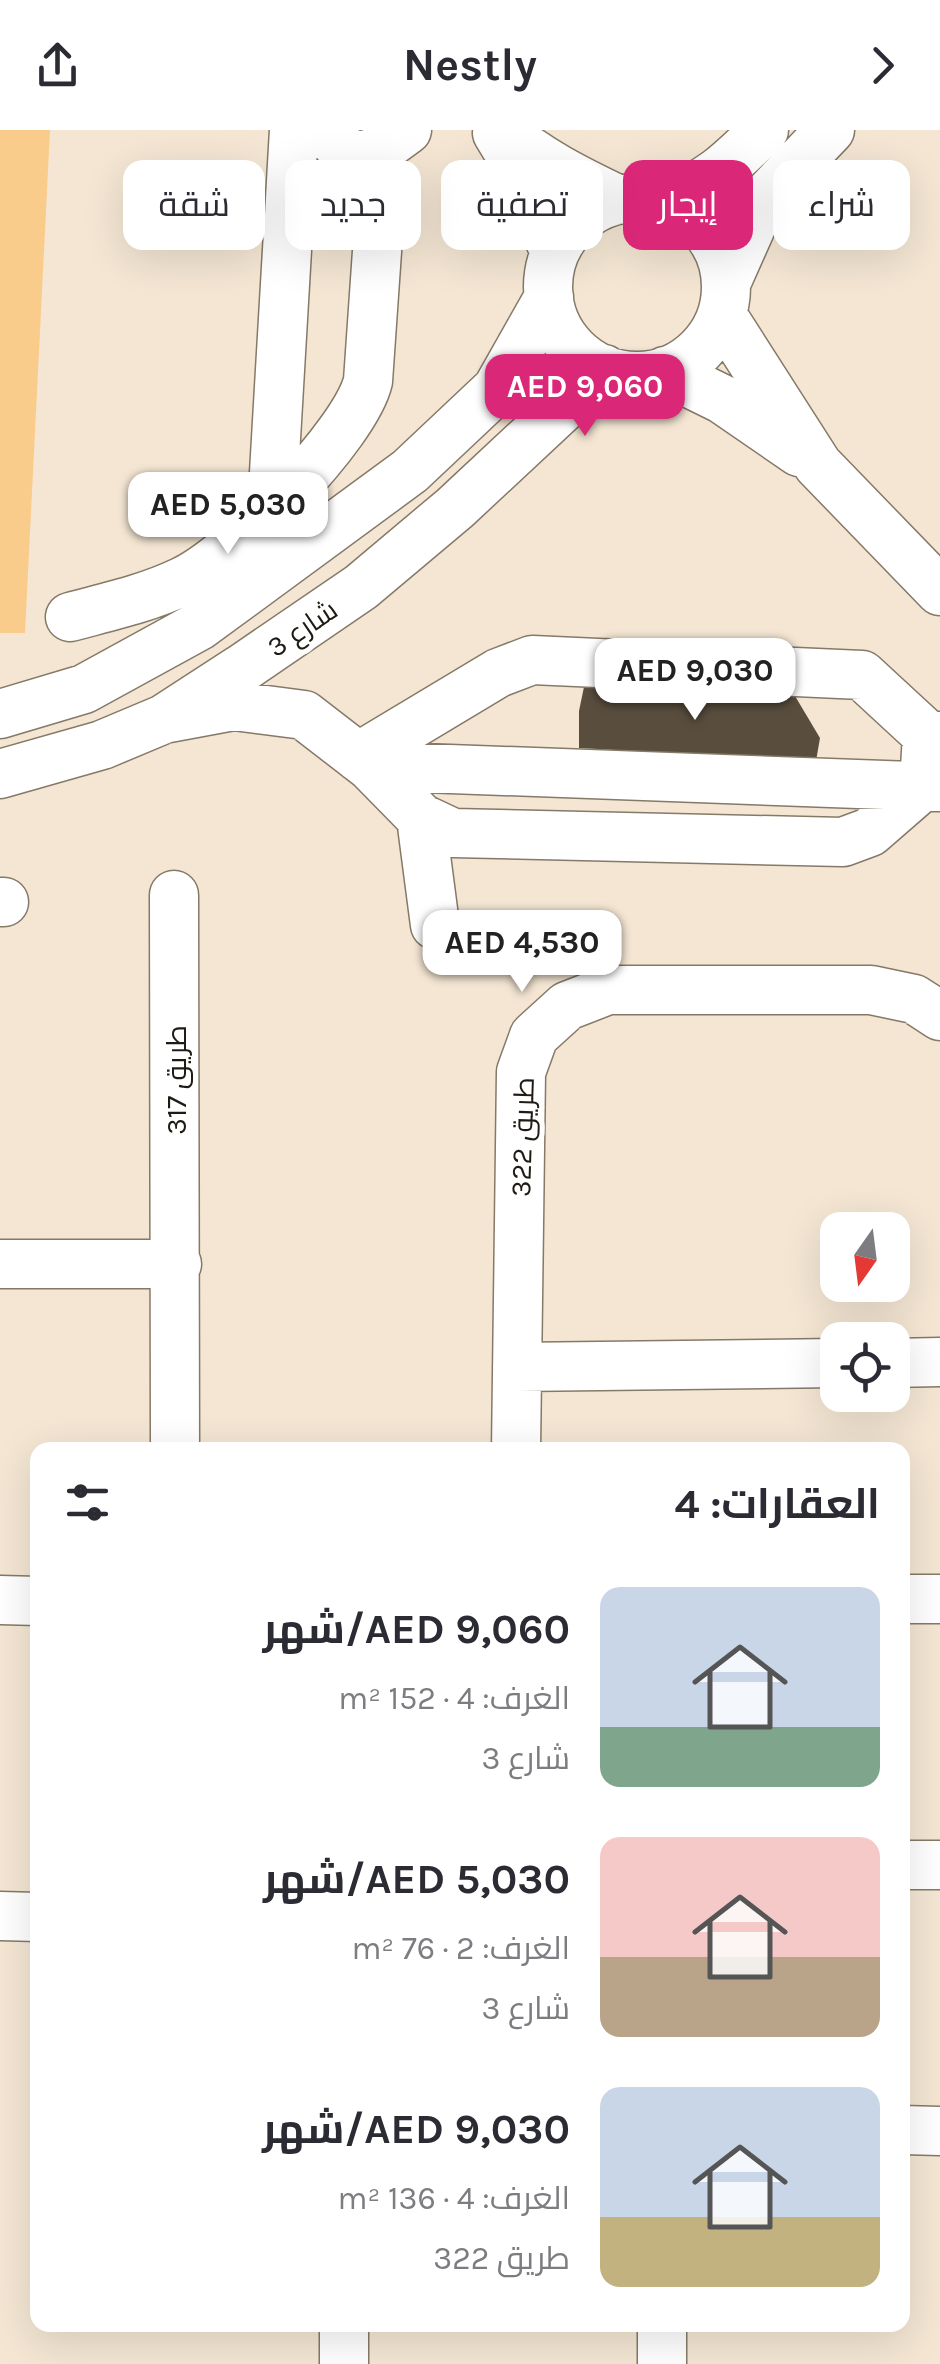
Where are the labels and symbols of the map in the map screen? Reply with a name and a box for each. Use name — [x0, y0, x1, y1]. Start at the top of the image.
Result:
pin: AED 9,060 — [471, 354, 699, 439]
pin: AED 5,030 — [114, 472, 342, 557]
street label: شارع 3 — [261, 593, 345, 665]
pin: AED 9,030 — [581, 638, 809, 723]
pin: AED 4,530 — [408, 910, 636, 995]
street label: طريق 317 — [160, 1025, 193, 1135]
street label: طريق 322 — [504, 1077, 541, 1197]
north arrow — [820, 1212, 910, 1302]

